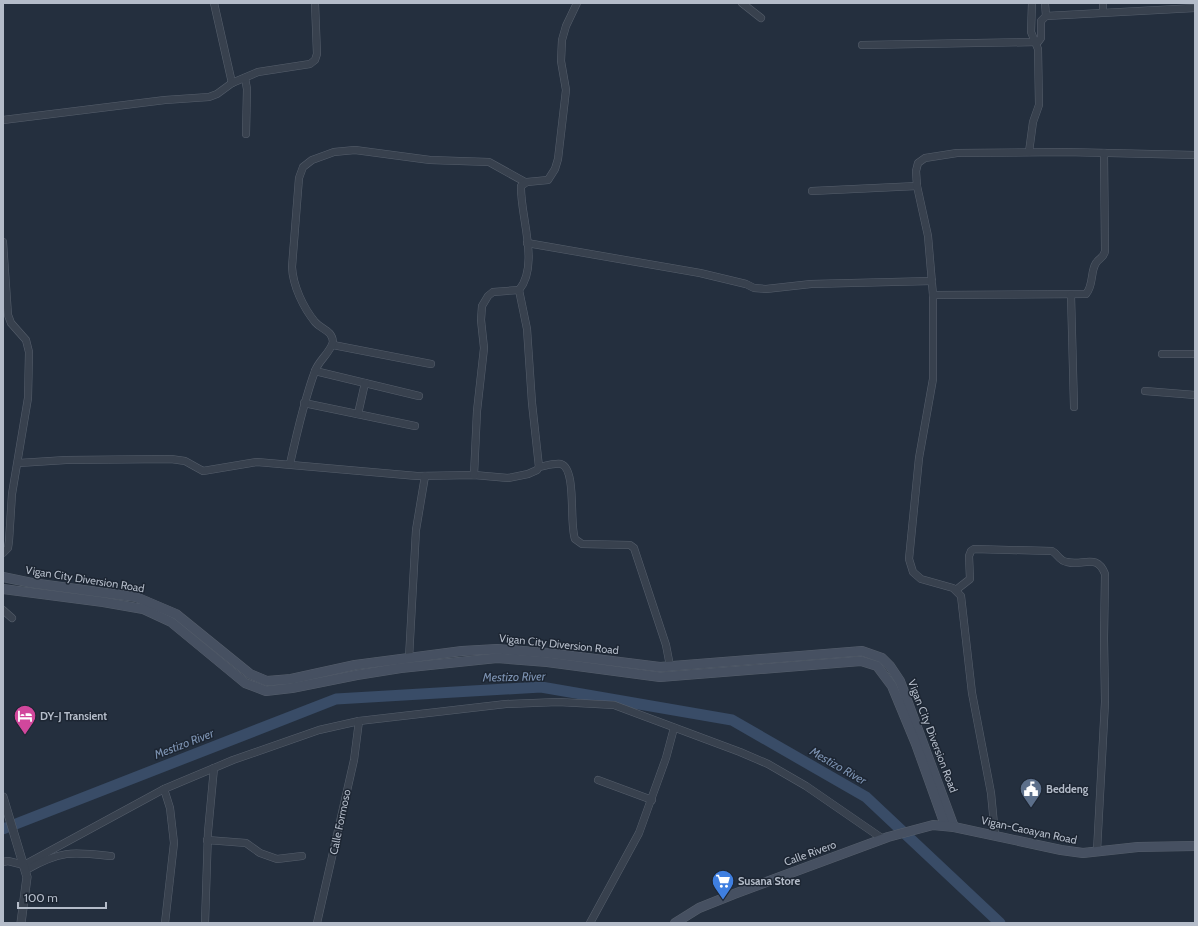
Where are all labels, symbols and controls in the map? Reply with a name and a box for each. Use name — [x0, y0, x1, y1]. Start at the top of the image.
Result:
street label: Vigan City Diversion Road — [25, 563, 145, 595]
street label: Vigan City Diversion Road — [498, 631, 620, 657]
water label: Mestizo River — [482, 668, 547, 685]
street label: Vigan City Diversion Road — [905, 677, 961, 795]
hotel icon: DY-J Transient — [12, 703, 38, 736]
place label: DY-J Transient — [40, 709, 107, 723]
water label: Mestizo River — [151, 725, 217, 762]
water label: Mestizo River — [807, 743, 870, 788]
public building icon: Beddeng — [1018, 776, 1044, 809]
place label: Beddeng — [1046, 782, 1089, 796]
street label: Calle Formoso — [326, 788, 354, 856]
street label: Vigan-Caoayan Road — [980, 813, 1078, 847]
street label: Calle Rivero — [782, 837, 838, 869]
supermarket icon: Susana Store — [710, 868, 736, 901]
place label: Susana Store — [738, 874, 800, 888]
scale bar — [18, 884, 106, 910]
text: 100 m — [24, 890, 58, 905]

